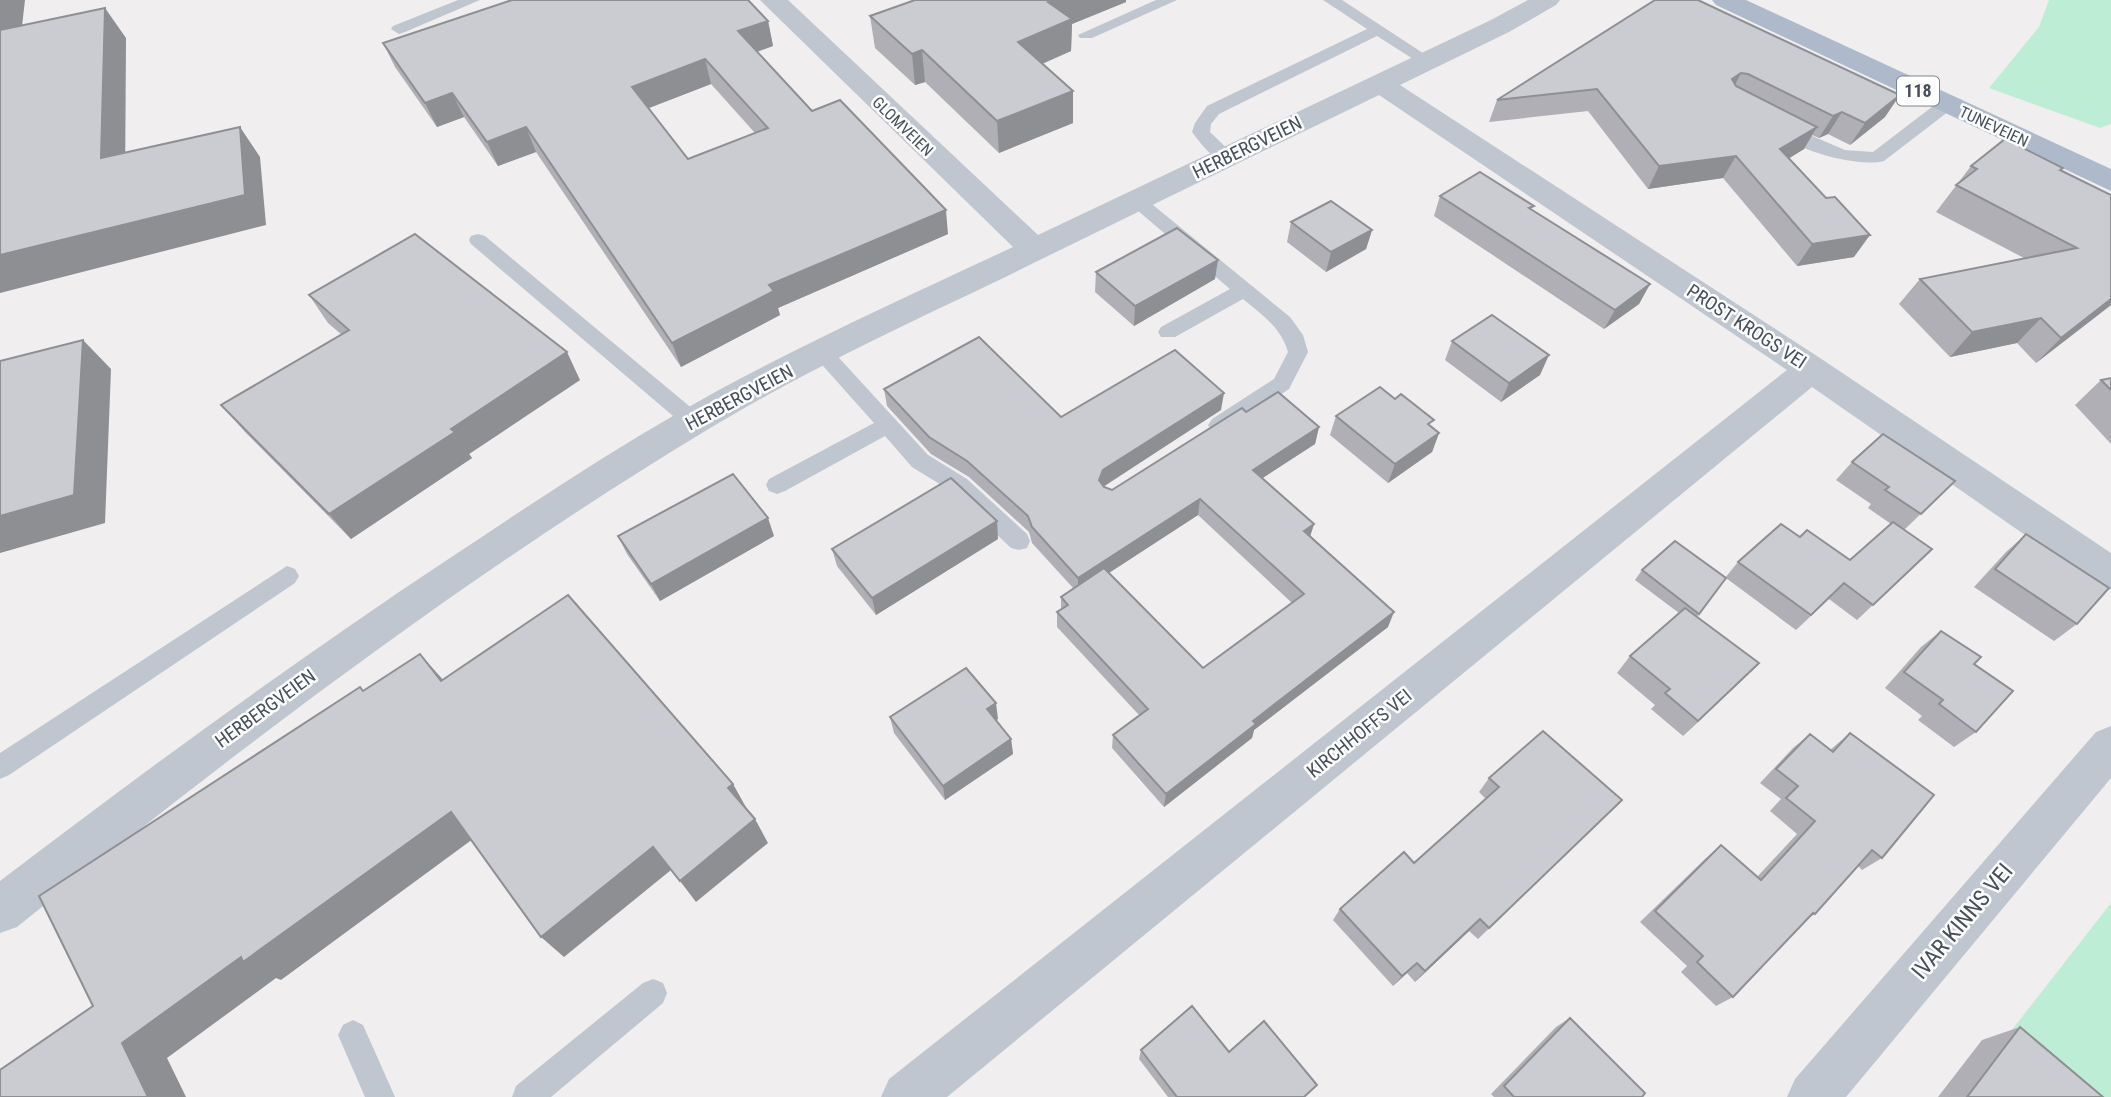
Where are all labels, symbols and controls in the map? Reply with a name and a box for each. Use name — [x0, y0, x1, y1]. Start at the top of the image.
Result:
road number: 118 — [1897, 76, 1939, 106]
street label: GLOMVEIEN — [868, 93, 937, 160]
street label: TUNEVEIEN — [1956, 102, 2031, 151]
street label: HERBERGVEIEN — [1189, 111, 1306, 184]
street label: PROST KROGS VEI — [1683, 279, 1811, 374]
street label: HERBERGVEIEN — [682, 359, 797, 435]
street label: HERBERGVEIEN — [211, 664, 320, 753]
street label: KIRCHHOFFS VEI — [1302, 684, 1416, 783]
street label: IVAR KINNS VEI — [1906, 858, 2019, 985]

